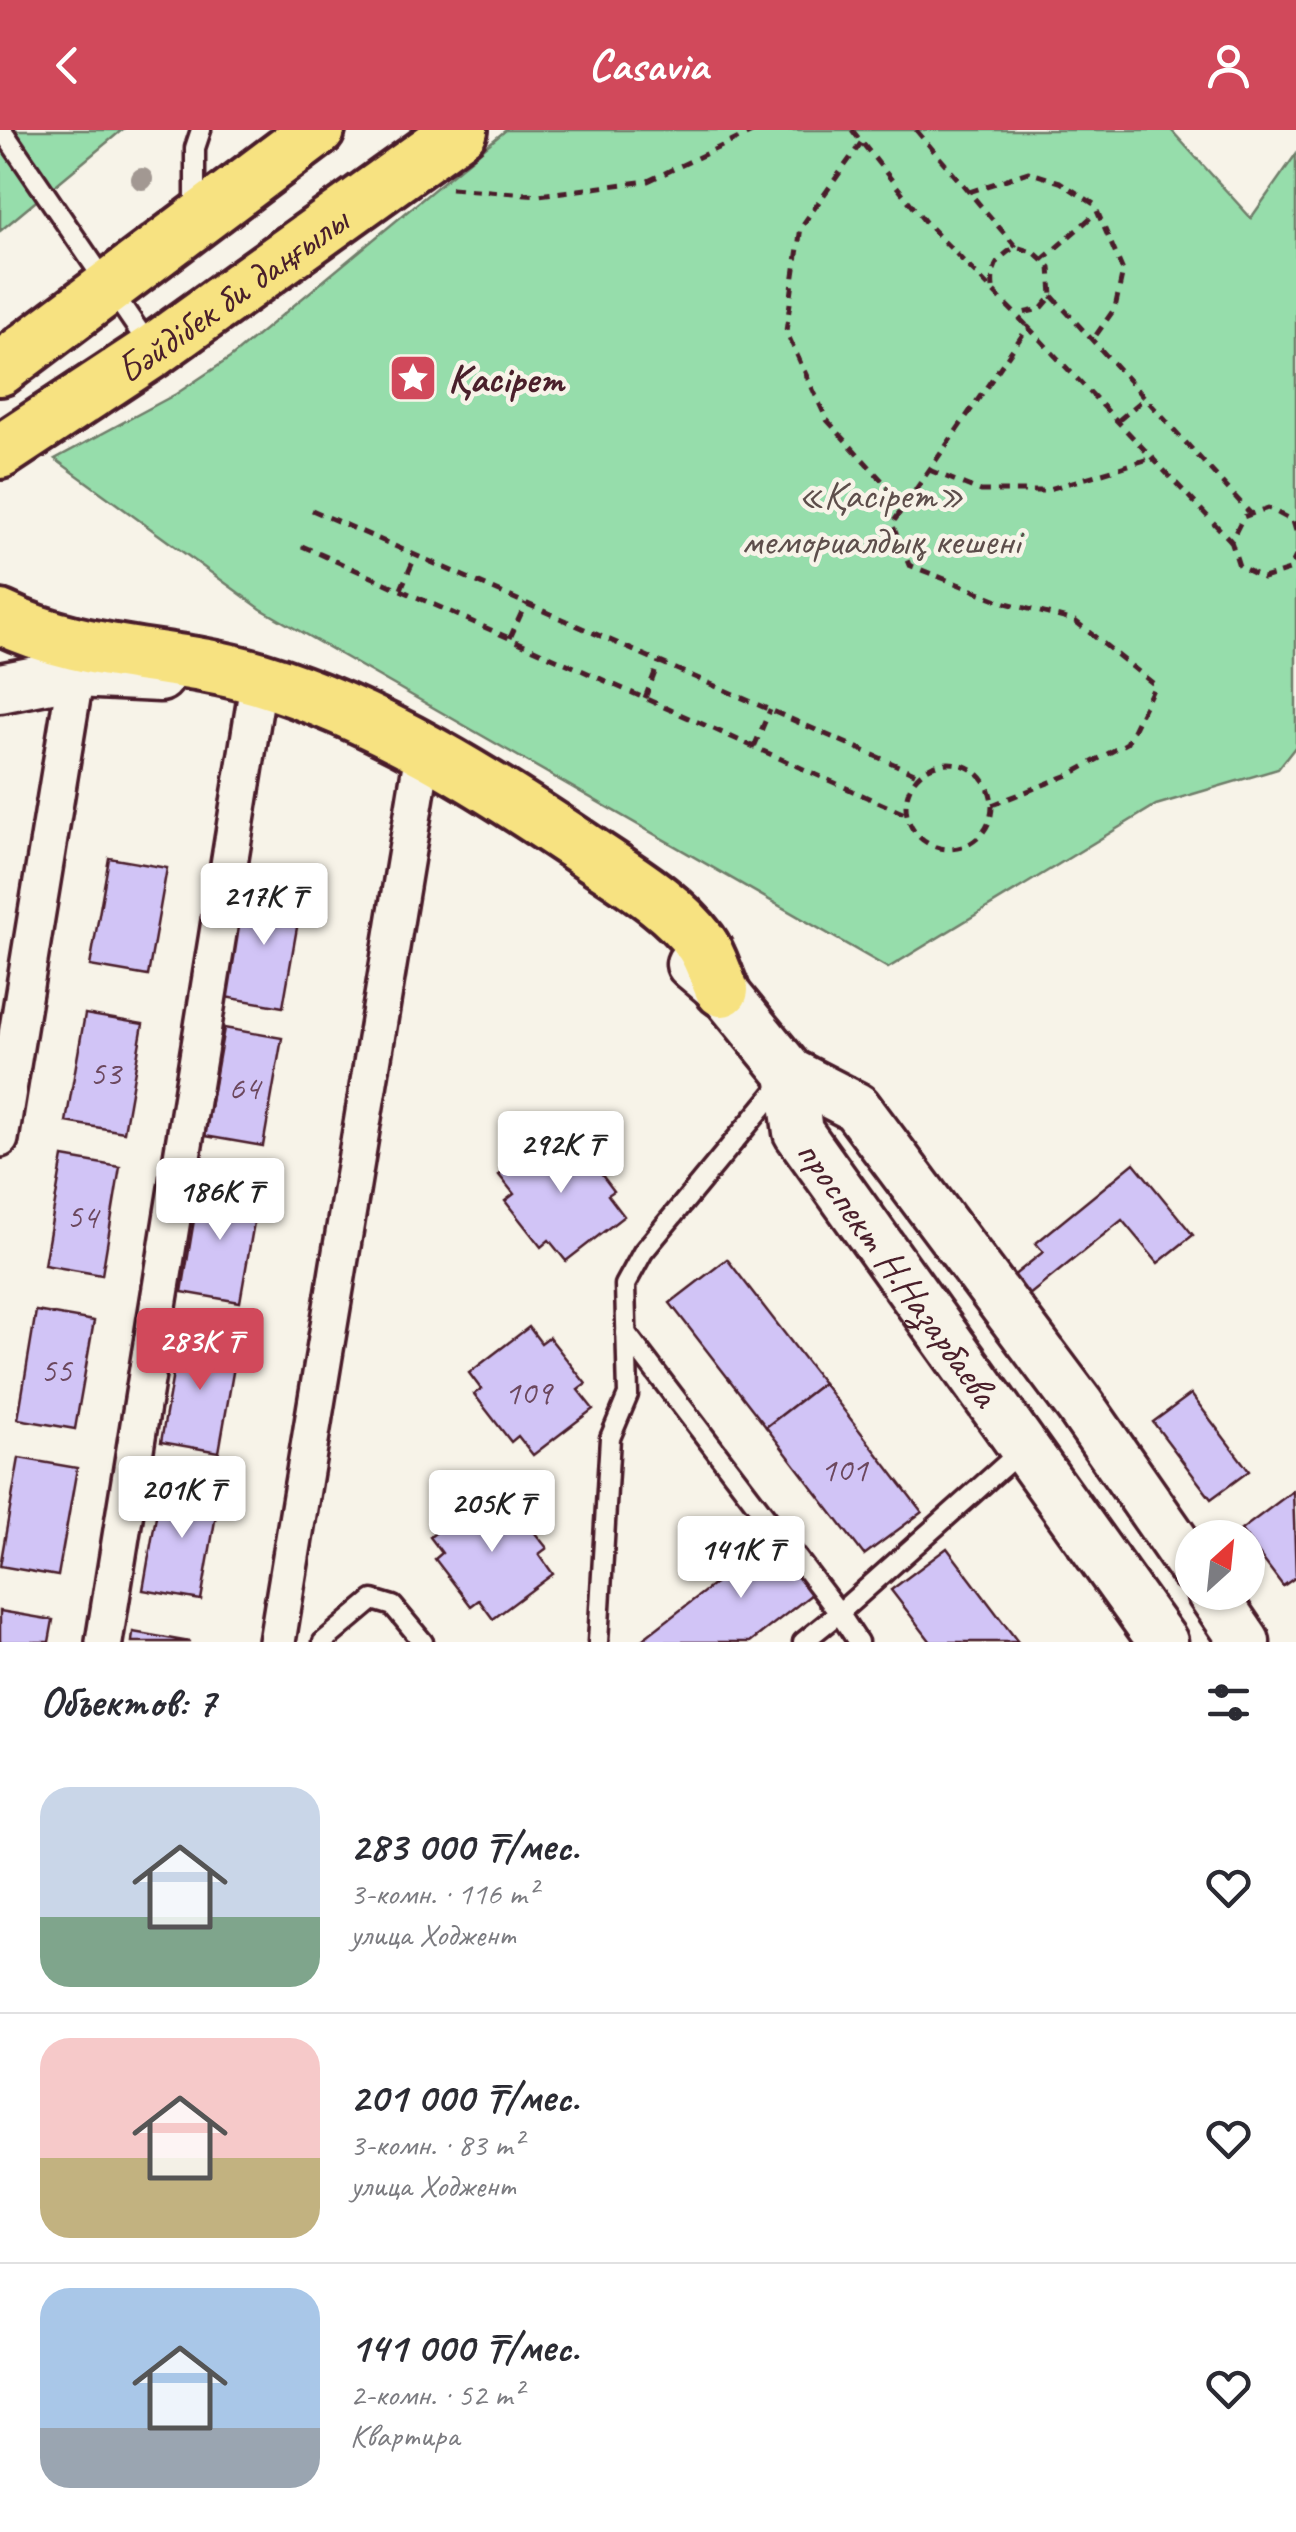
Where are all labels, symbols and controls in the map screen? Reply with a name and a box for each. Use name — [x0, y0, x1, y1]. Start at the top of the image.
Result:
text: Casavia — [588, 37, 708, 94]
icon: back — [40, 38, 95, 93]
icon: person — [1201, 38, 1256, 93]
street label: Бәйдібек би даңғылы — [106, 194, 360, 395]
place icon: Қасірет — [387, 352, 439, 404]
place label: Қасірет — [448, 354, 566, 404]
park label: «Қасірет» мемориалдық кешені — [741, 470, 1025, 566]
pin: 217K ₸ — [183, 863, 345, 948]
text: 217K ₸ — [223, 875, 305, 916]
house number: 53 — [89, 1051, 123, 1096]
house number: 64 — [228, 1065, 263, 1110]
pin: 292K ₸ — [480, 1111, 642, 1196]
text: 292K ₸ — [520, 1123, 602, 1164]
street label: проспект Н.Назарбаева — [785, 1129, 1012, 1419]
pin: 186K ₸ — [139, 1158, 301, 1243]
text: 186K ₸ — [178, 1170, 262, 1211]
house number: 54 — [66, 1194, 101, 1239]
pin: 283K ₸ — [119, 1308, 281, 1393]
text: 283K ₸ — [159, 1320, 241, 1361]
house number: 55 — [40, 1348, 74, 1393]
house number: 109 — [504, 1370, 555, 1415]
house number: 101 — [820, 1447, 870, 1492]
pin: 201K ₸ — [101, 1456, 263, 1541]
text: 201K ₸ — [141, 1468, 223, 1509]
pin: 205K ₸ — [411, 1470, 573, 1555]
text: 205K ₸ — [451, 1482, 533, 1523]
pin: 141K ₸ — [660, 1516, 822, 1601]
north arrow — [1175, 1520, 1265, 1610]
map controls — [1175, 1520, 1265, 1610]
text: 141K ₸ — [700, 1528, 782, 1569]
icon: filters — [1201, 1675, 1256, 1730]
text: Объектов: 7 — [40, 1676, 215, 1729]
text: 283 000 ₸/мес. — [350, 1820, 579, 1873]
icon: home — [120, 1827, 240, 1947]
icon: heart — [1201, 1860, 1256, 1915]
text: 3-комн. · 116 m² — [350, 1873, 537, 1914]
text: улица Ходжент — [350, 1914, 516, 1955]
text: 201 000 ₸/мес. — [350, 2071, 579, 2124]
icon: home — [120, 2078, 240, 2198]
icon: heart — [1201, 2111, 1256, 2166]
text: 3-комн. · 83 m² — [350, 2124, 522, 2165]
text: улица Ходжент — [350, 2165, 516, 2206]
text: 141 000 ₸/мес. — [350, 2321, 579, 2374]
icon: home — [120, 2328, 240, 2448]
icon: heart — [1201, 2361, 1256, 2416]
text: 2-комн. · 52 m² — [350, 2374, 522, 2415]
text: Квартира — [350, 2415, 459, 2456]

